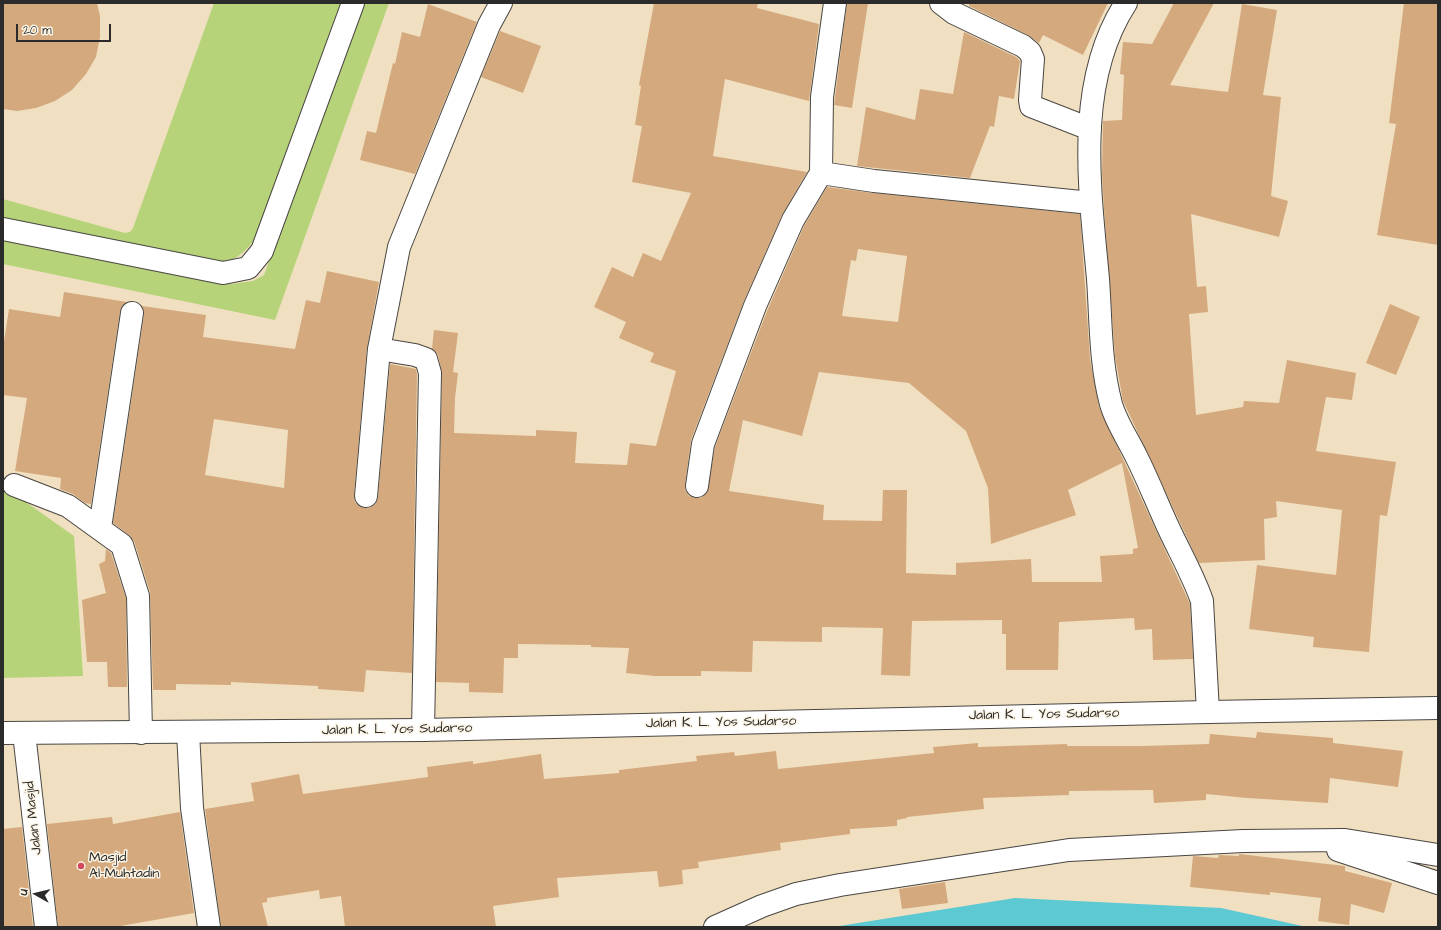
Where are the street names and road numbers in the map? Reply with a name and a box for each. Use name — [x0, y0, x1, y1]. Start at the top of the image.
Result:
street label: Jalan K. L. Yos Sudarso — [968, 705, 1120, 725]
street label: Jalan K. L. Yos Sudarso — [645, 713, 797, 733]
street label: Jalan K. L. Yos Sudarso — [321, 720, 473, 740]
street label: Jalan Masjid — [22, 780, 46, 856]

